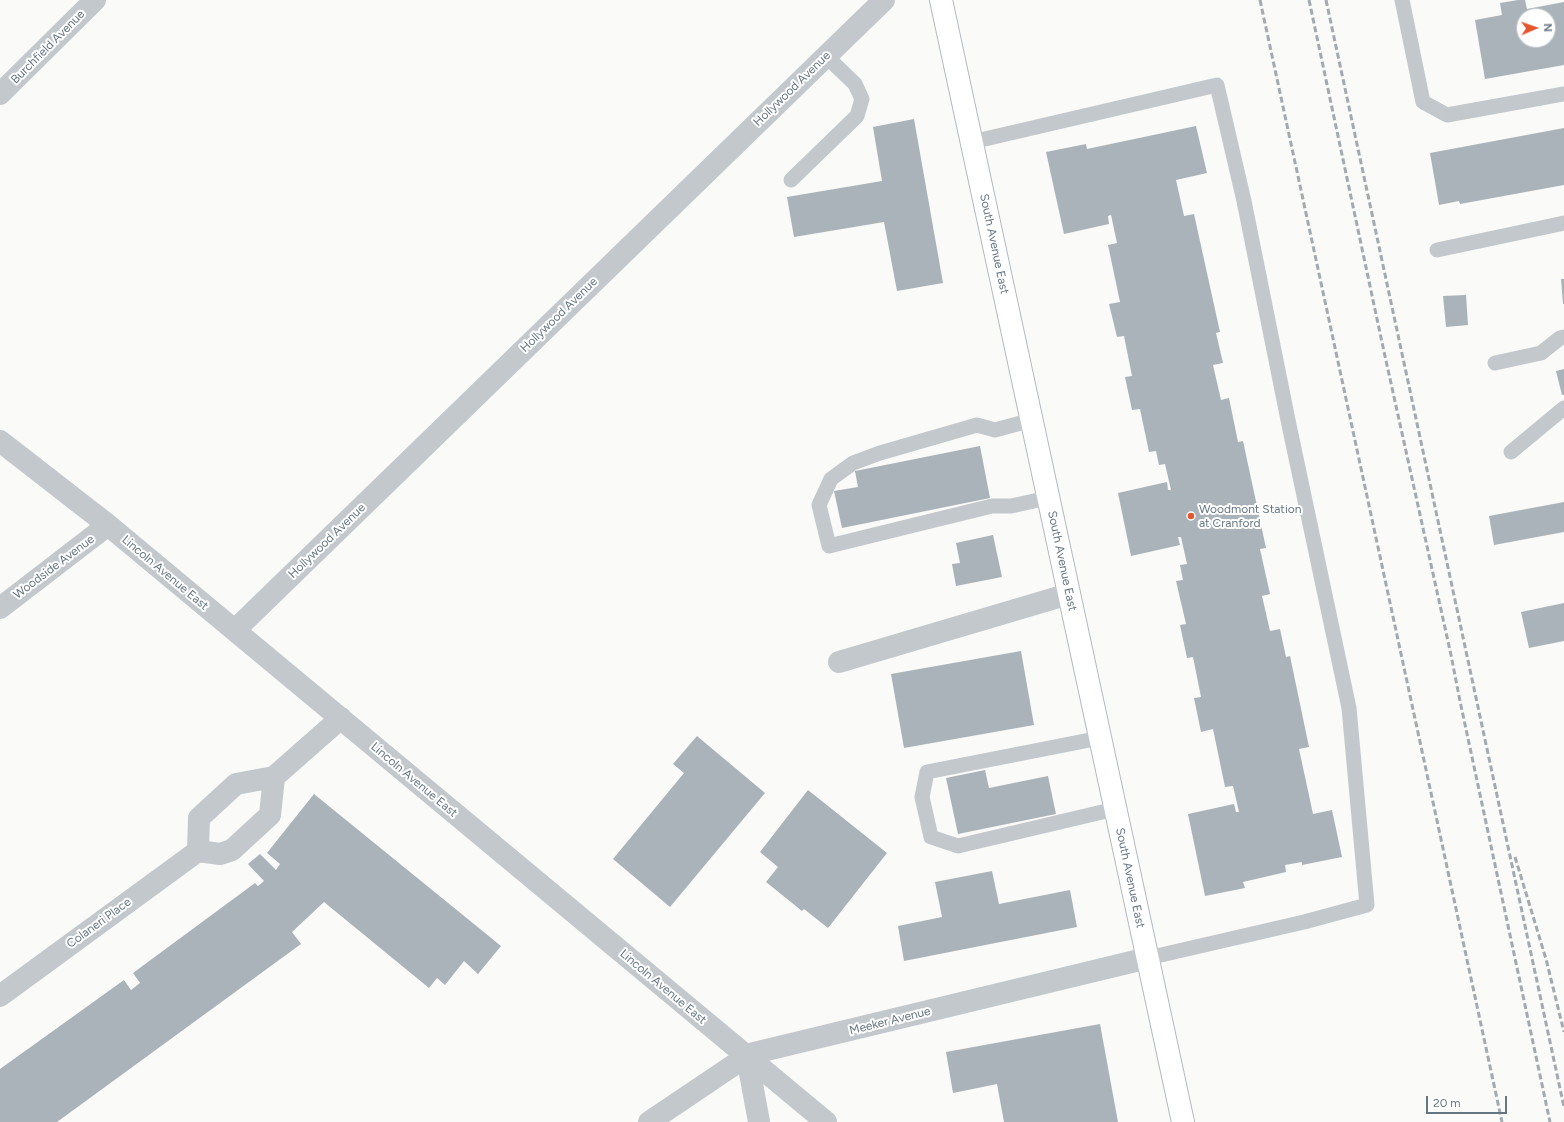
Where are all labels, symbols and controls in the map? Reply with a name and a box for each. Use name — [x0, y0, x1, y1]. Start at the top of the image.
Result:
street label: Burchfield Avenue — [8, 7, 88, 87]
north arrow — [1516, 8, 1556, 48]
text: N — [1541, 23, 1554, 32]
street label: Hollywood Avenue — [751, 49, 833, 129]
street label: South Avenue East — [976, 193, 1012, 295]
street label: Hollywood Avenue — [518, 275, 600, 355]
street label: Hollywood Avenue — [286, 501, 368, 581]
place label: Woodmont Station at Cranford — [1199, 502, 1301, 530]
street label: South Avenue East — [1044, 510, 1080, 612]
marker: Woodmont Station at Cranford — [1186, 511, 1196, 521]
street label: Woodside Avenue — [11, 532, 97, 602]
street label: Lincoln Avenue East — [119, 533, 211, 613]
street label: Lincoln Avenue East — [368, 740, 460, 820]
street label: South Avenue East — [1112, 827, 1148, 929]
street label: Colaneri Place — [64, 895, 134, 951]
street label: Lincoln Avenue East — [617, 947, 709, 1027]
street label: Meeker Avenue — [848, 1004, 932, 1038]
scale bar — [1428, 1088, 1509, 1114]
text: 20 m — [1433, 1096, 1461, 1110]

